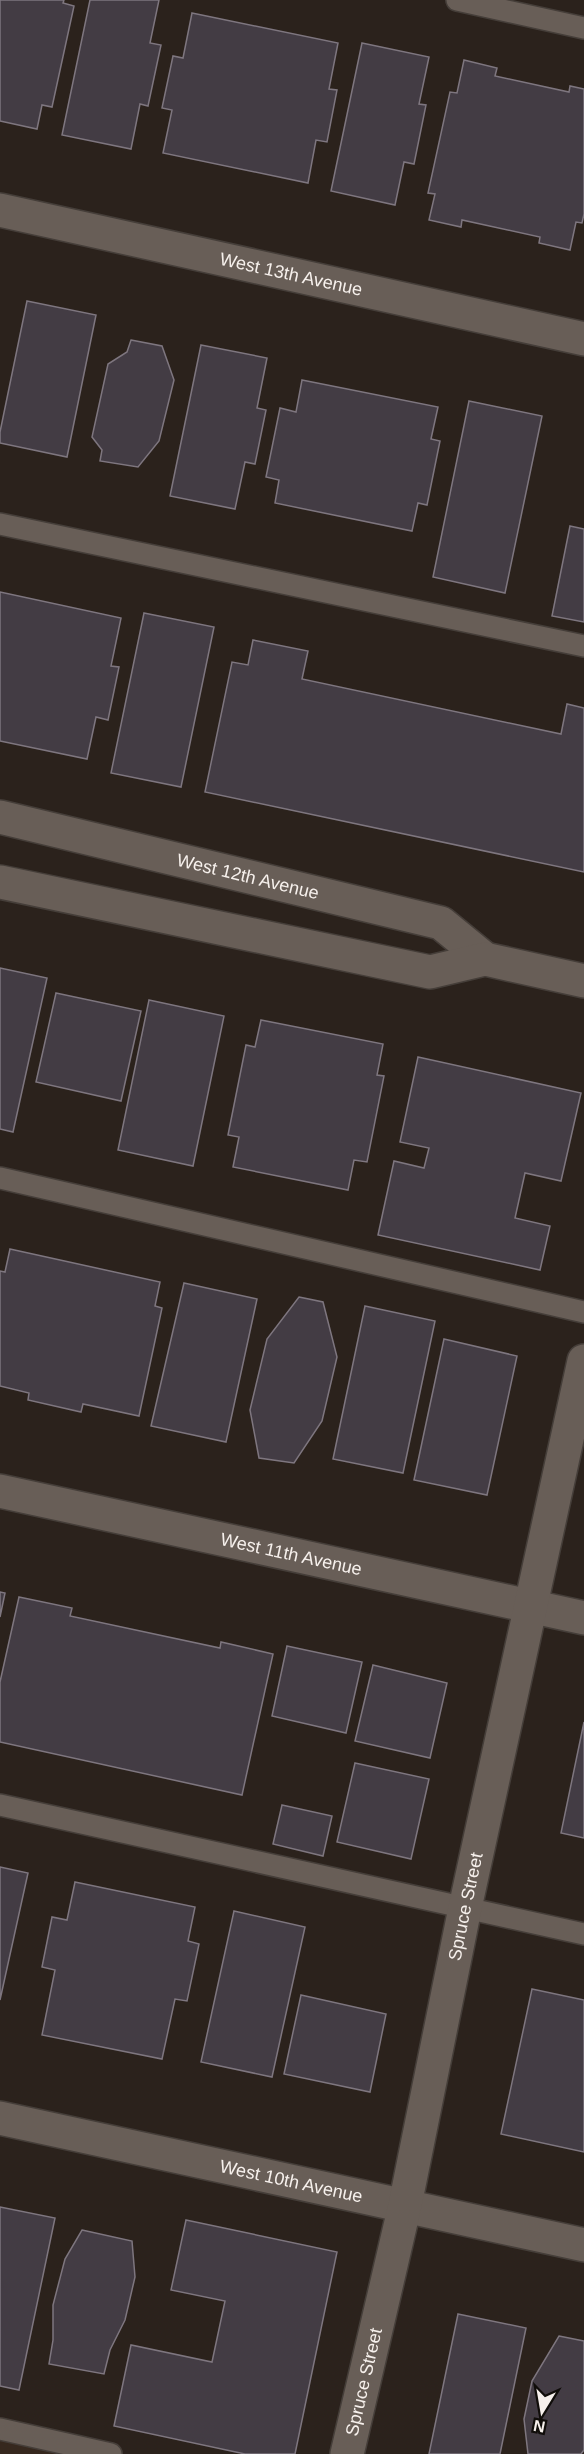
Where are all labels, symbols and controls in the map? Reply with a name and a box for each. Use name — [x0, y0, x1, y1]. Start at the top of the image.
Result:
street label: West 13th Avenue — [218, 249, 364, 300]
street label: West 12th Avenue — [175, 850, 321, 903]
street label: West 11th Avenue — [219, 1529, 364, 1579]
street label: Spruce Street — [445, 1851, 487, 1963]
street label: West 10th Avenue — [218, 2156, 364, 2207]
street label: Spruce Street — [342, 2326, 386, 2438]
north arrow — [512, 2382, 572, 2442]
text: N — [532, 2417, 547, 2436]

